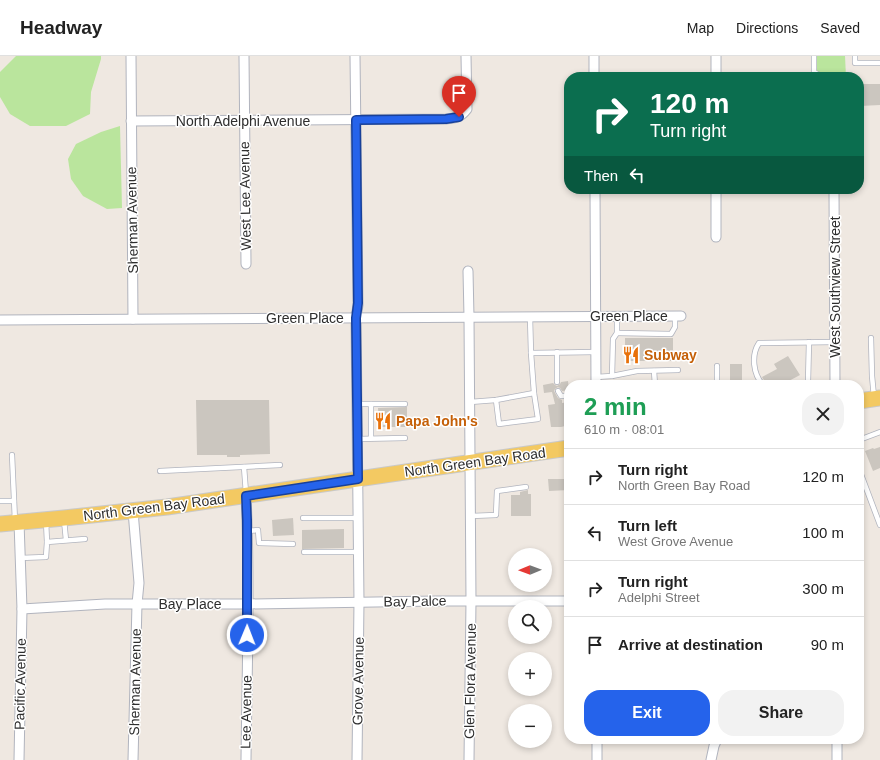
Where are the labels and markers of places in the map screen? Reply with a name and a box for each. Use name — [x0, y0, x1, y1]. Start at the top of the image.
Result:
pin — [442, 76, 476, 117]
restaurant icon: Subway — [621, 345, 641, 365]
place label: Subway — [644, 347, 697, 363]
restaurant icon: Papa John's — [373, 411, 393, 431]
place label: Papa John's — [396, 413, 478, 429]

